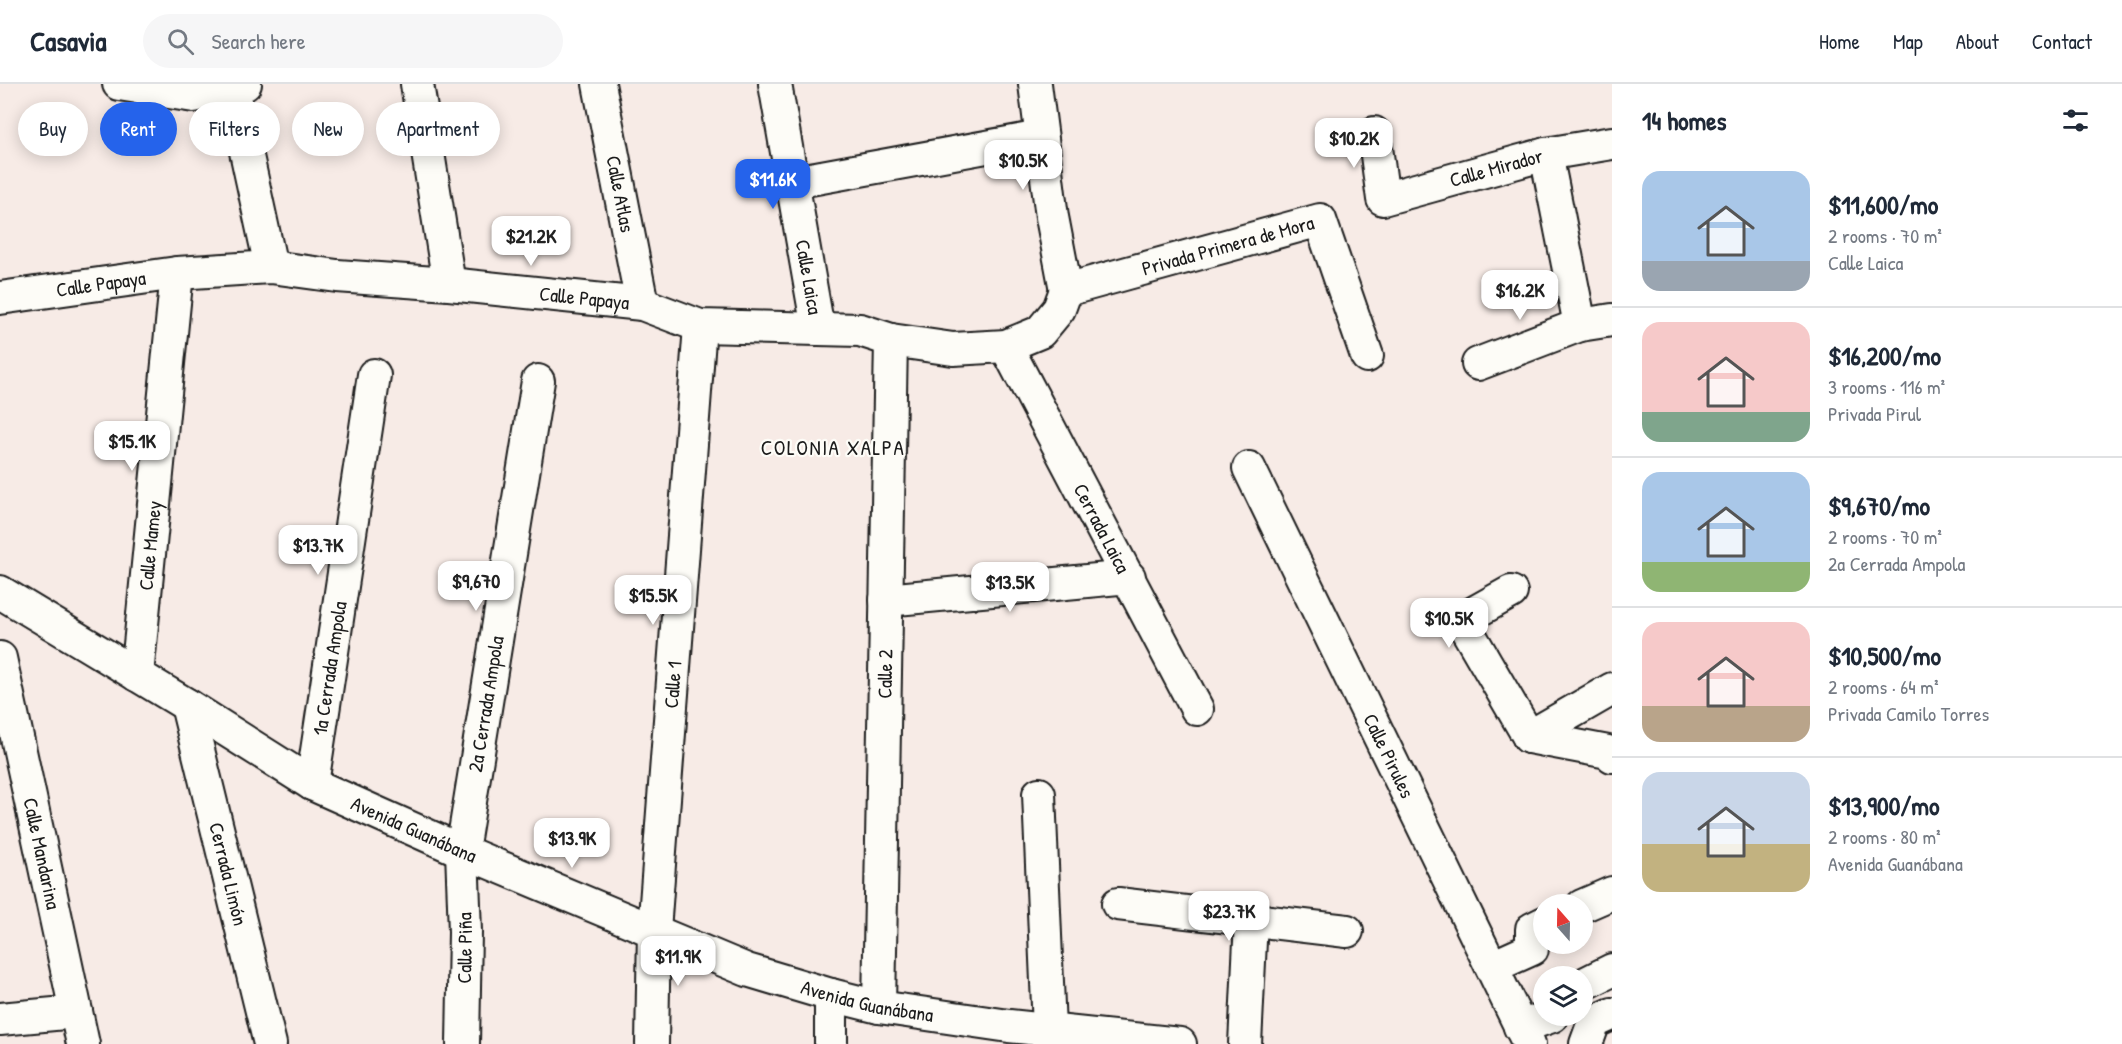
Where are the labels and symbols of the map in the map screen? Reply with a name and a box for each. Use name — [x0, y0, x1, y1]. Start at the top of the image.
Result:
pin: $10.2K — [1305, 118, 1403, 169]
pin: $10.5K — [974, 140, 1072, 191]
street label: Calle Mirador — [1446, 141, 1546, 193]
street label: Calle Atlas — [600, 153, 642, 235]
pin: $11.6K — [724, 159, 822, 210]
street label: Privada Primera de Mora — [1139, 208, 1317, 281]
pin: $21.2K — [482, 216, 580, 267]
street label: Calle Laica — [790, 237, 829, 317]
street label: Calle Papaya — [54, 264, 148, 303]
pin: $16.2K — [1471, 270, 1569, 321]
street label: Calle Papaya — [538, 279, 631, 316]
pin: $15.1K — [83, 421, 181, 472]
district label: COLONIA XALPA — [761, 433, 905, 462]
street label: Cerrada Laica — [1068, 478, 1137, 578]
street label: Calle Mamey — [131, 500, 167, 592]
pin: $13.7K — [269, 525, 367, 576]
pin: $9,670 — [427, 561, 525, 612]
pin: $13.5K — [961, 562, 1059, 613]
pin: $15.5K — [604, 575, 702, 626]
pin: $10.5K — [1400, 598, 1498, 649]
street label: 1a Cerrada Ampola — [306, 599, 353, 737]
street label: 2a Cerrada Ampola — [461, 634, 510, 774]
street label: Calle 2 — [871, 648, 898, 699]
street label: Calle 1 — [657, 660, 687, 709]
street label: Calle Pirules — [1357, 709, 1421, 803]
street label: Avenida Guanábana — [347, 789, 481, 869]
street label: Calle Mandarina — [17, 795, 68, 912]
pin: $13.9K — [523, 818, 621, 869]
street label: Cerrada Limón — [203, 820, 254, 928]
pin: $23.7K — [1180, 891, 1278, 942]
north arrow — [1533, 894, 1593, 954]
street label: Calle Piña — [450, 912, 478, 984]
pin: $11.9K — [629, 936, 727, 987]
street label: Avenida Guanábana — [798, 973, 935, 1028]

